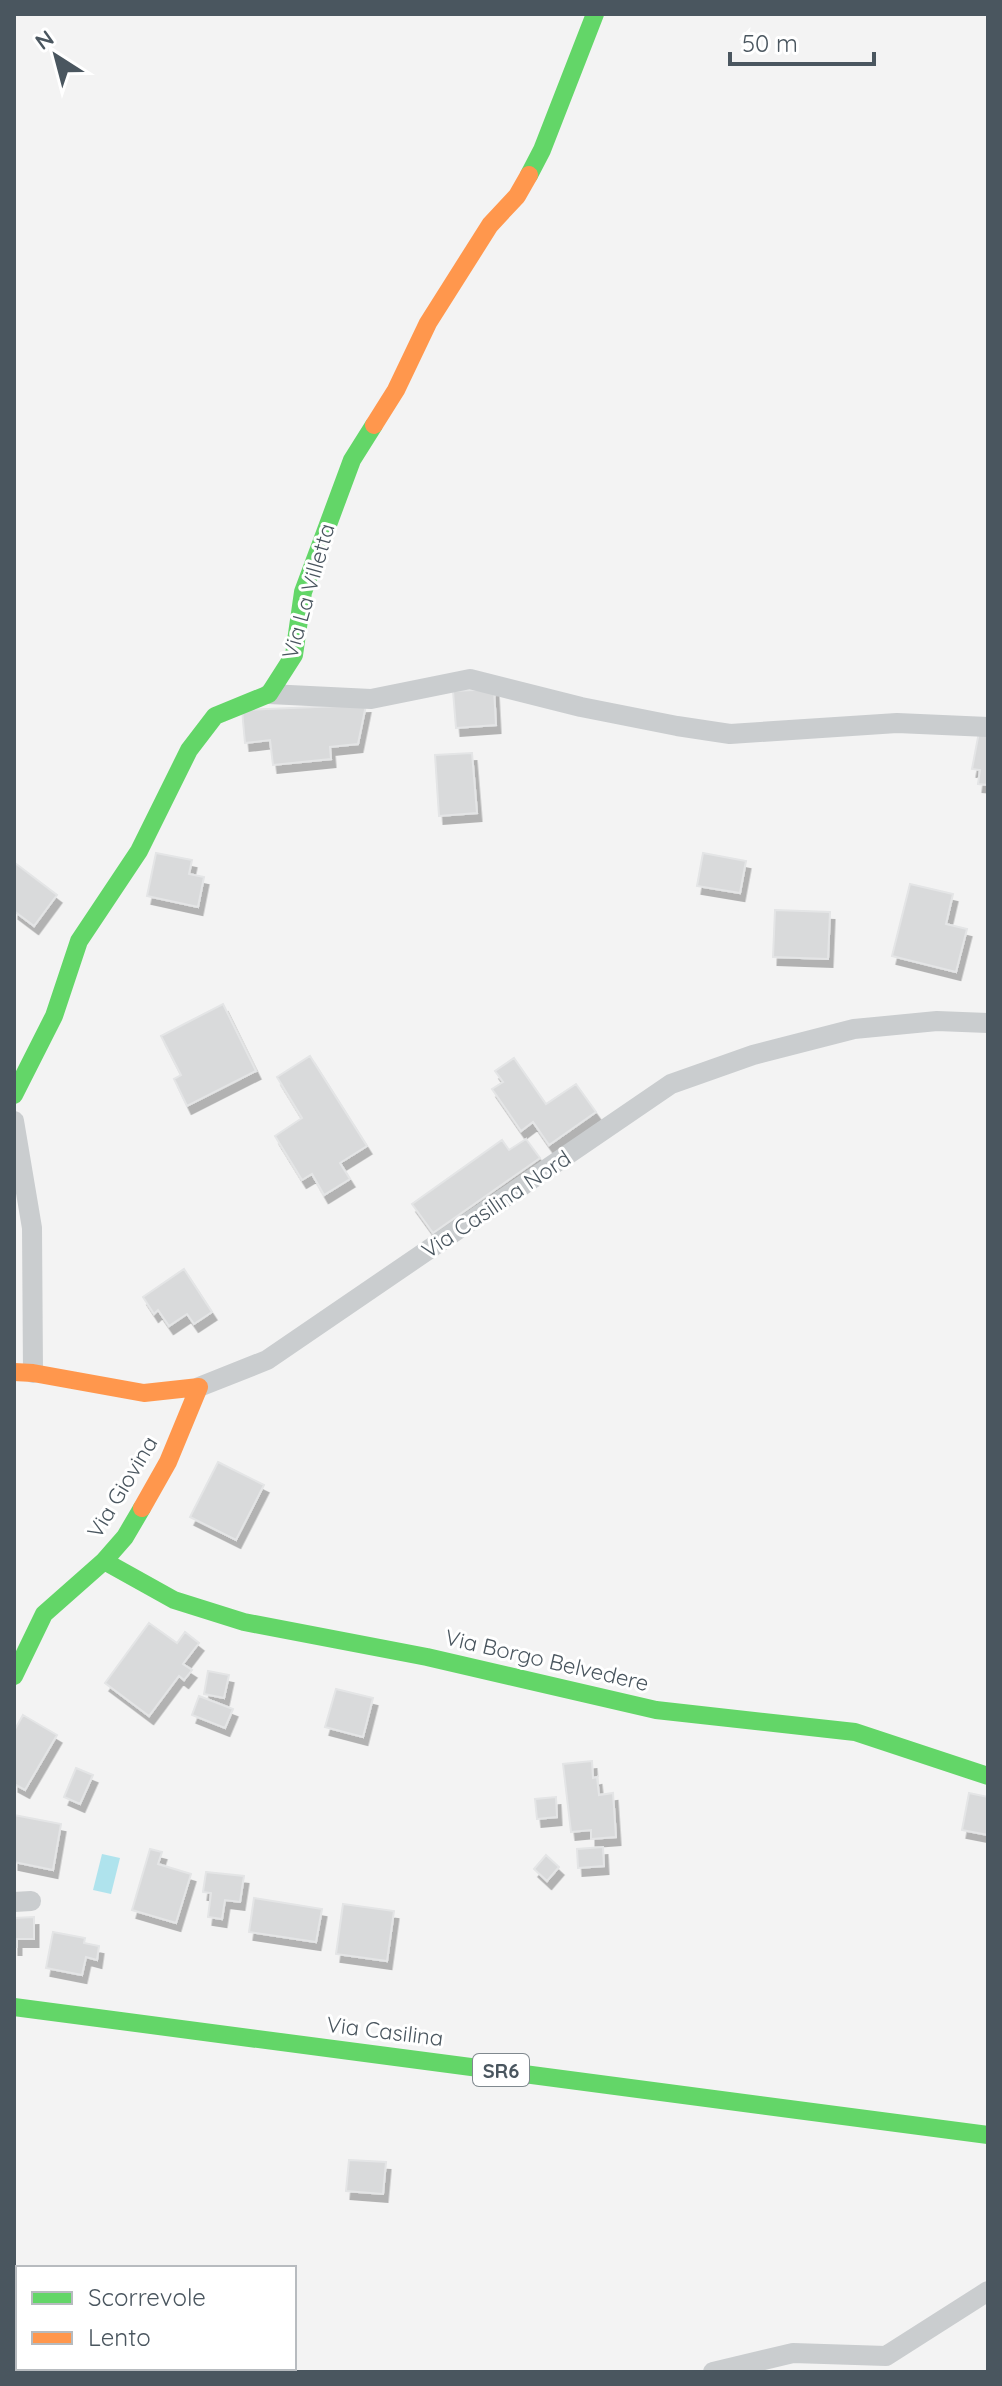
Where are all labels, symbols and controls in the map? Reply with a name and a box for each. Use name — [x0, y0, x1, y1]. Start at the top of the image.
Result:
north arrow — [16, 16, 96, 96]
scale bar — [730, 16, 874, 66]
text: N — [29, 24, 59, 56]
text: 50 m — [742, 28, 798, 58]
street label: Via La Villetta — [275, 520, 341, 662]
street label: Via Casilina Nord — [416, 1144, 576, 1264]
street label: Via Giovina — [81, 1431, 163, 1543]
street label: Via Borgo Belvedere — [442, 1623, 652, 1697]
street label: Via Casilina — [325, 2010, 445, 2052]
road number: SR6 — [473, 2054, 529, 2086]
legend — [16, 2266, 296, 2370]
text: Scorrevole — [88, 2282, 206, 2312]
text: Lento — [88, 2322, 151, 2352]

